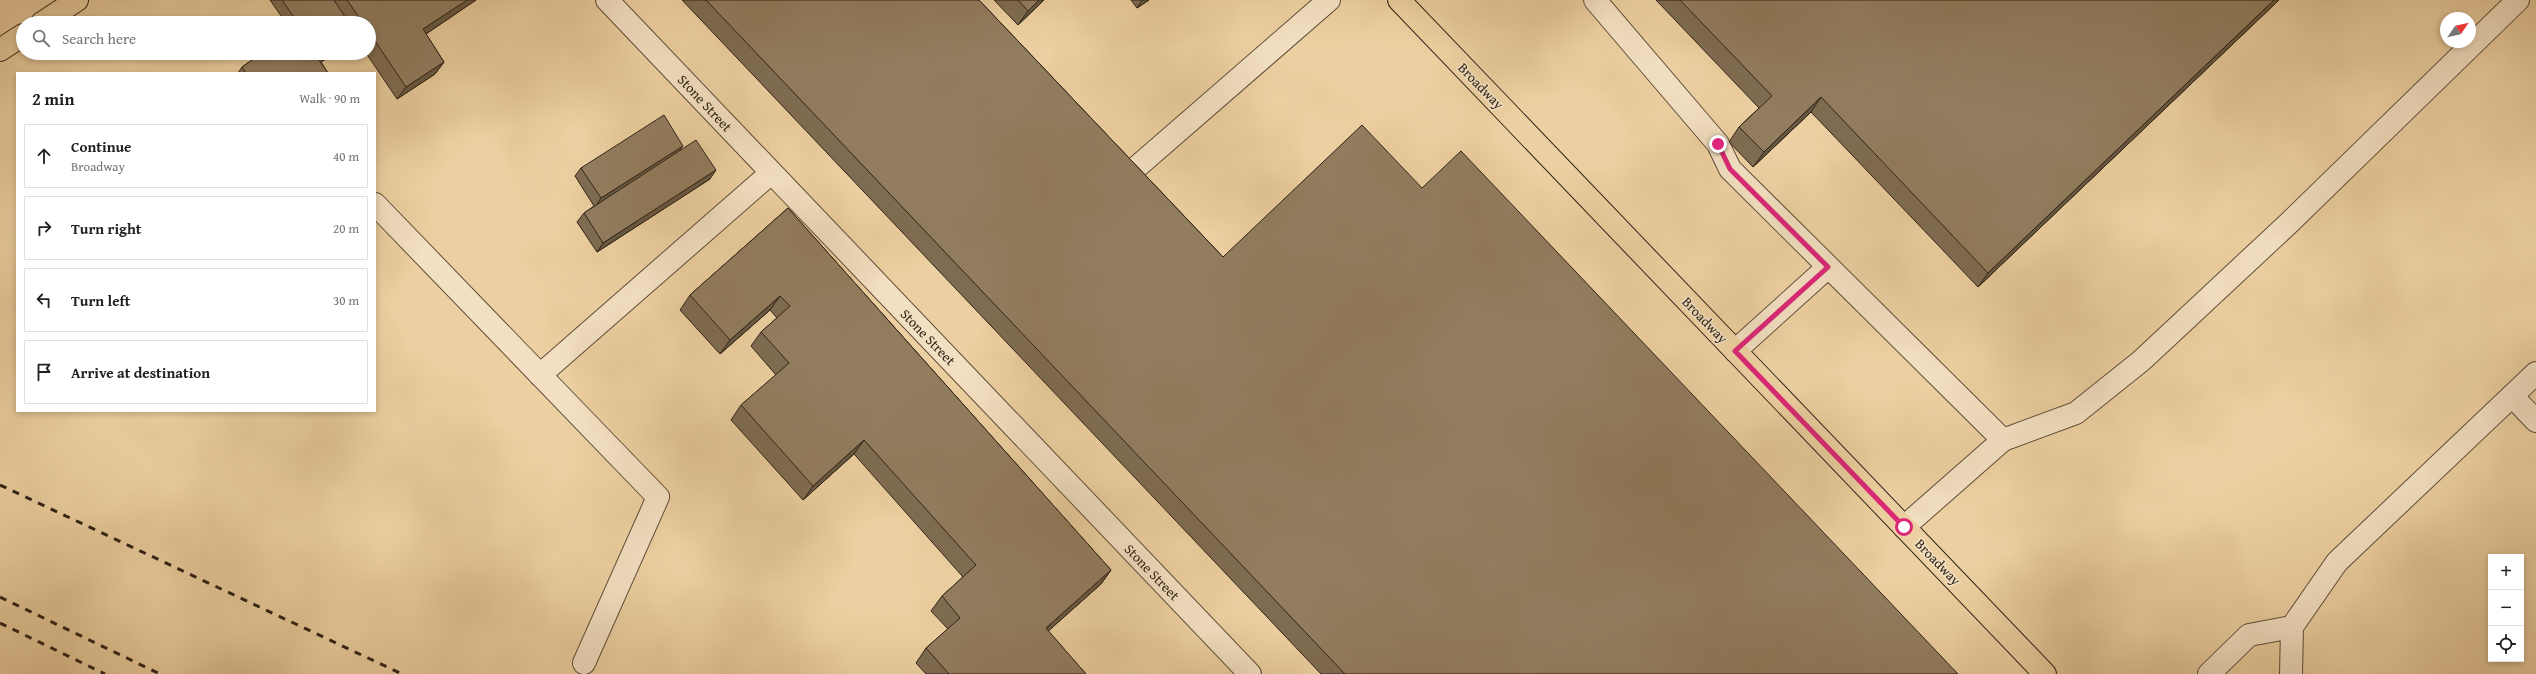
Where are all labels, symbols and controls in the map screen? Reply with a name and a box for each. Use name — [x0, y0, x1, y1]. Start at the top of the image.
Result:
north arrow — [2440, 12, 2476, 48]
search box — [16, 16, 376, 60]
icon: search — [30, 27, 52, 49]
text: Search here — [62, 28, 136, 49]
street label: Broadway — [1454, 58, 1508, 114]
street label: Stone Street — [673, 70, 737, 136]
text: 2 min — [32, 86, 74, 111]
text: Walk · 90 m — [299, 89, 360, 108]
route end — [1709, 135, 1727, 153]
text: Continue — [71, 136, 132, 157]
icon: ahead — [33, 145, 55, 167]
text: 40 m — [333, 147, 359, 166]
text: Broadway — [71, 157, 125, 176]
icon: right — [33, 217, 55, 239]
text: Turn right — [71, 218, 142, 239]
text: 20 m — [333, 219, 359, 238]
icon: left — [33, 289, 55, 311]
text: Turn left — [71, 290, 130, 311]
text: 30 m — [333, 291, 359, 310]
street label: Broadway — [1678, 292, 1732, 348]
street label: Stone Street — [896, 304, 960, 370]
icon: arrive — [33, 361, 55, 383]
text: Arrive at destination — [71, 362, 210, 383]
route start — [1895, 518, 1913, 536]
street label: Broadway — [1911, 534, 1965, 590]
street label: Stone Street — [1120, 539, 1184, 605]
map controls — [2488, 554, 2524, 662]
button: + — [2488, 554, 2524, 590]
button: − — [2488, 590, 2524, 626]
button: locate — [2488, 626, 2524, 662]

